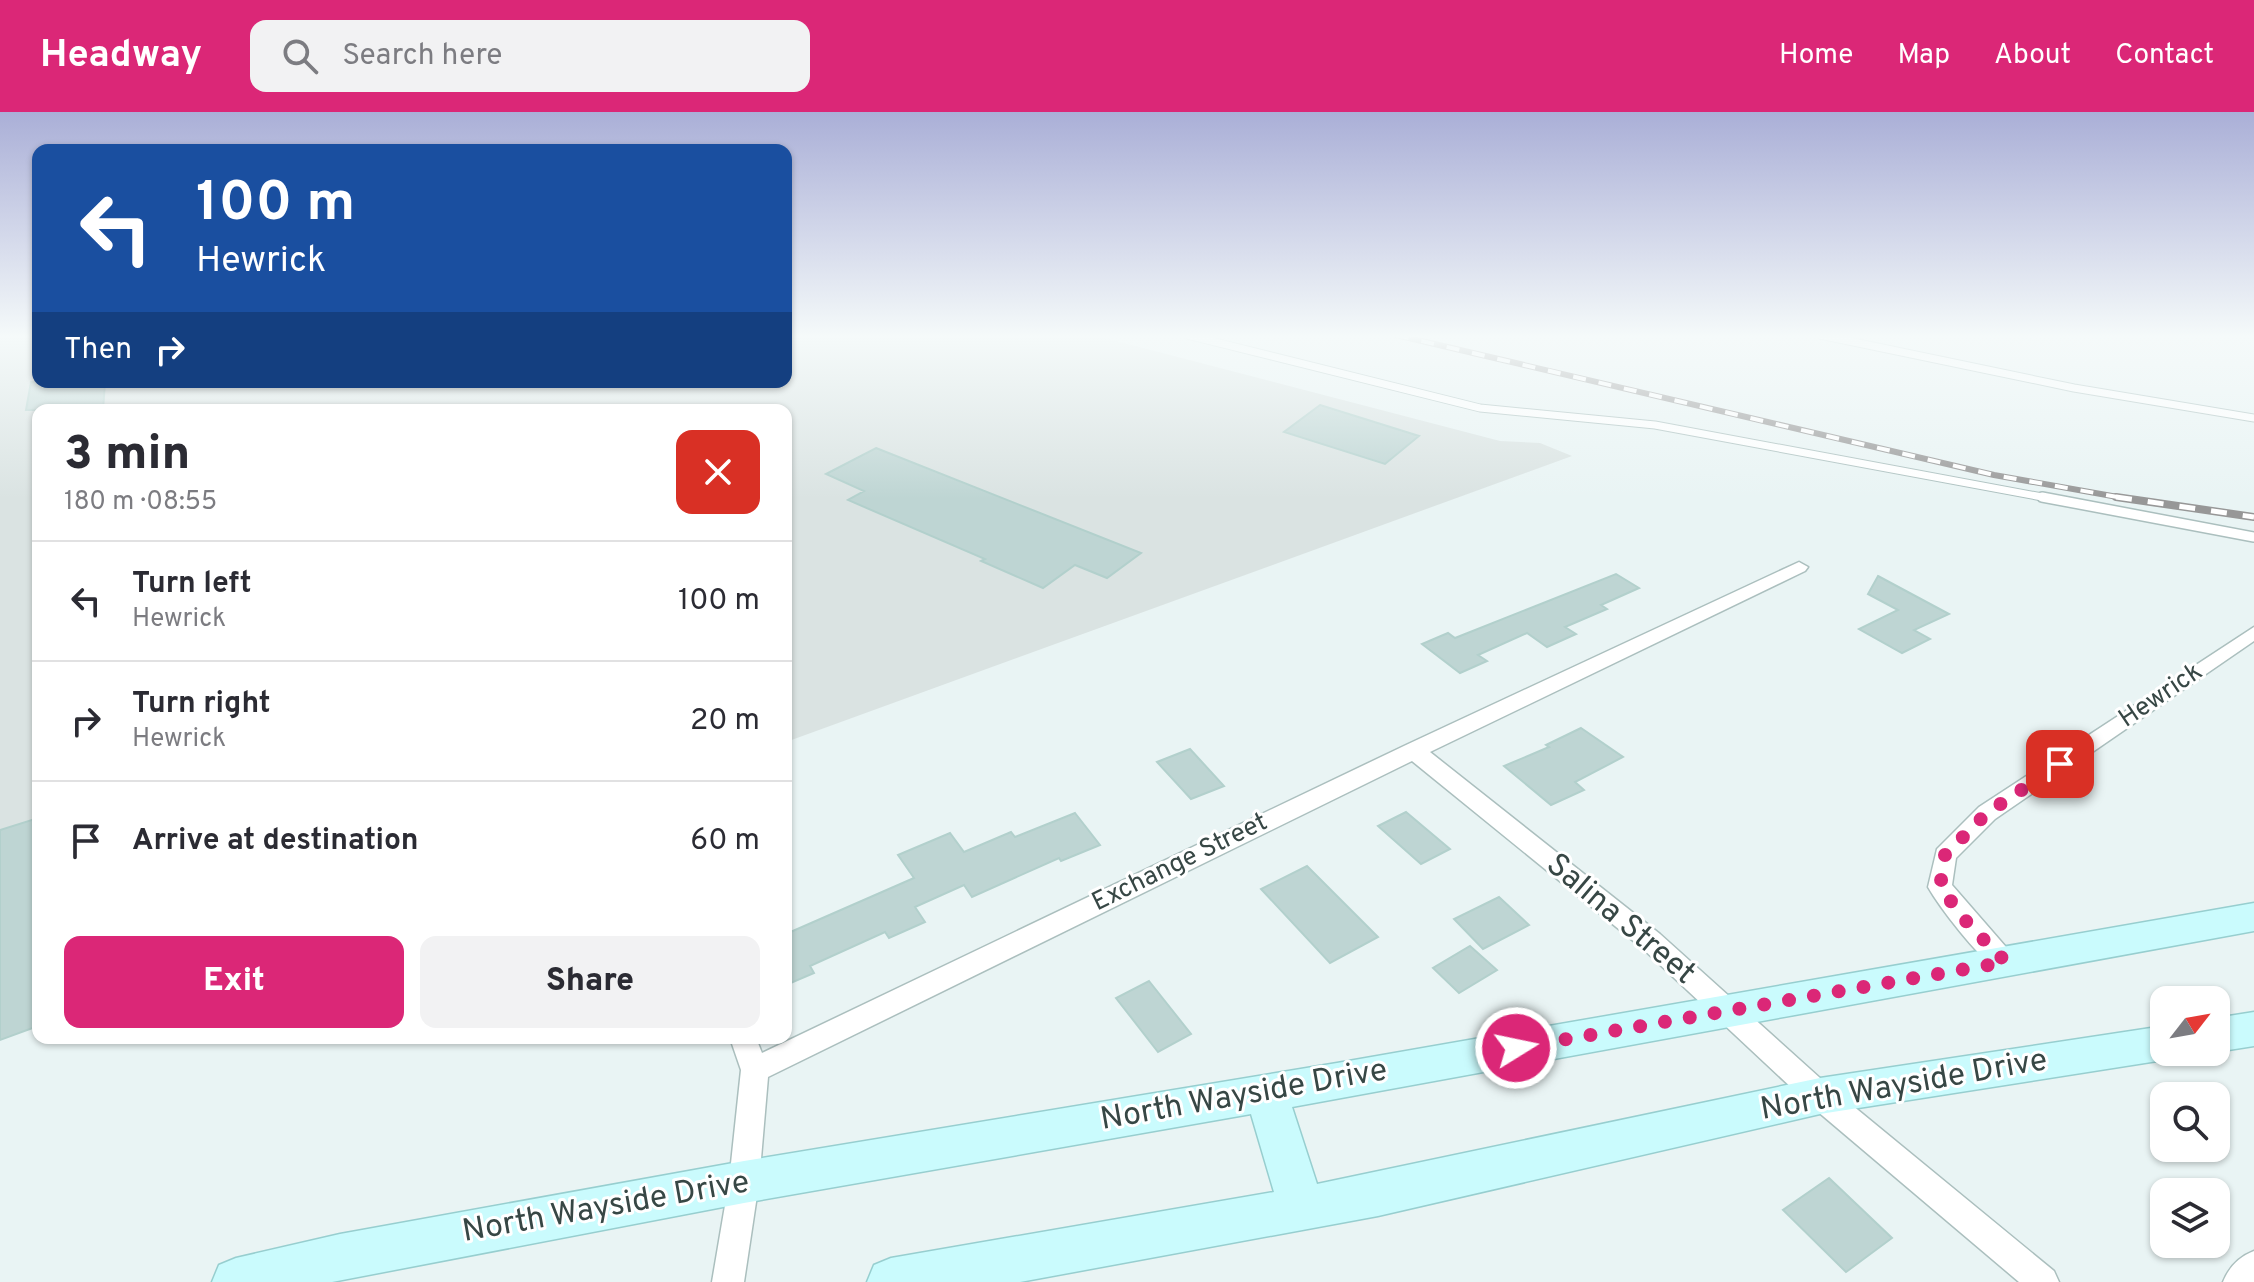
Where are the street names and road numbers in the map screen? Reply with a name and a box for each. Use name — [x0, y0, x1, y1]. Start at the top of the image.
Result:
street label: Hewrick — [2113, 656, 2209, 736]
street label: Exchange Street — [1087, 806, 1273, 920]
street label: Salina Street — [1537, 846, 1703, 994]
street label: North Wayside Drive — [1757, 1041, 2051, 1131]
street label: North Wayside Drive — [1097, 1051, 1391, 1141]
street label: North Wayside Drive — [459, 1163, 753, 1253]

